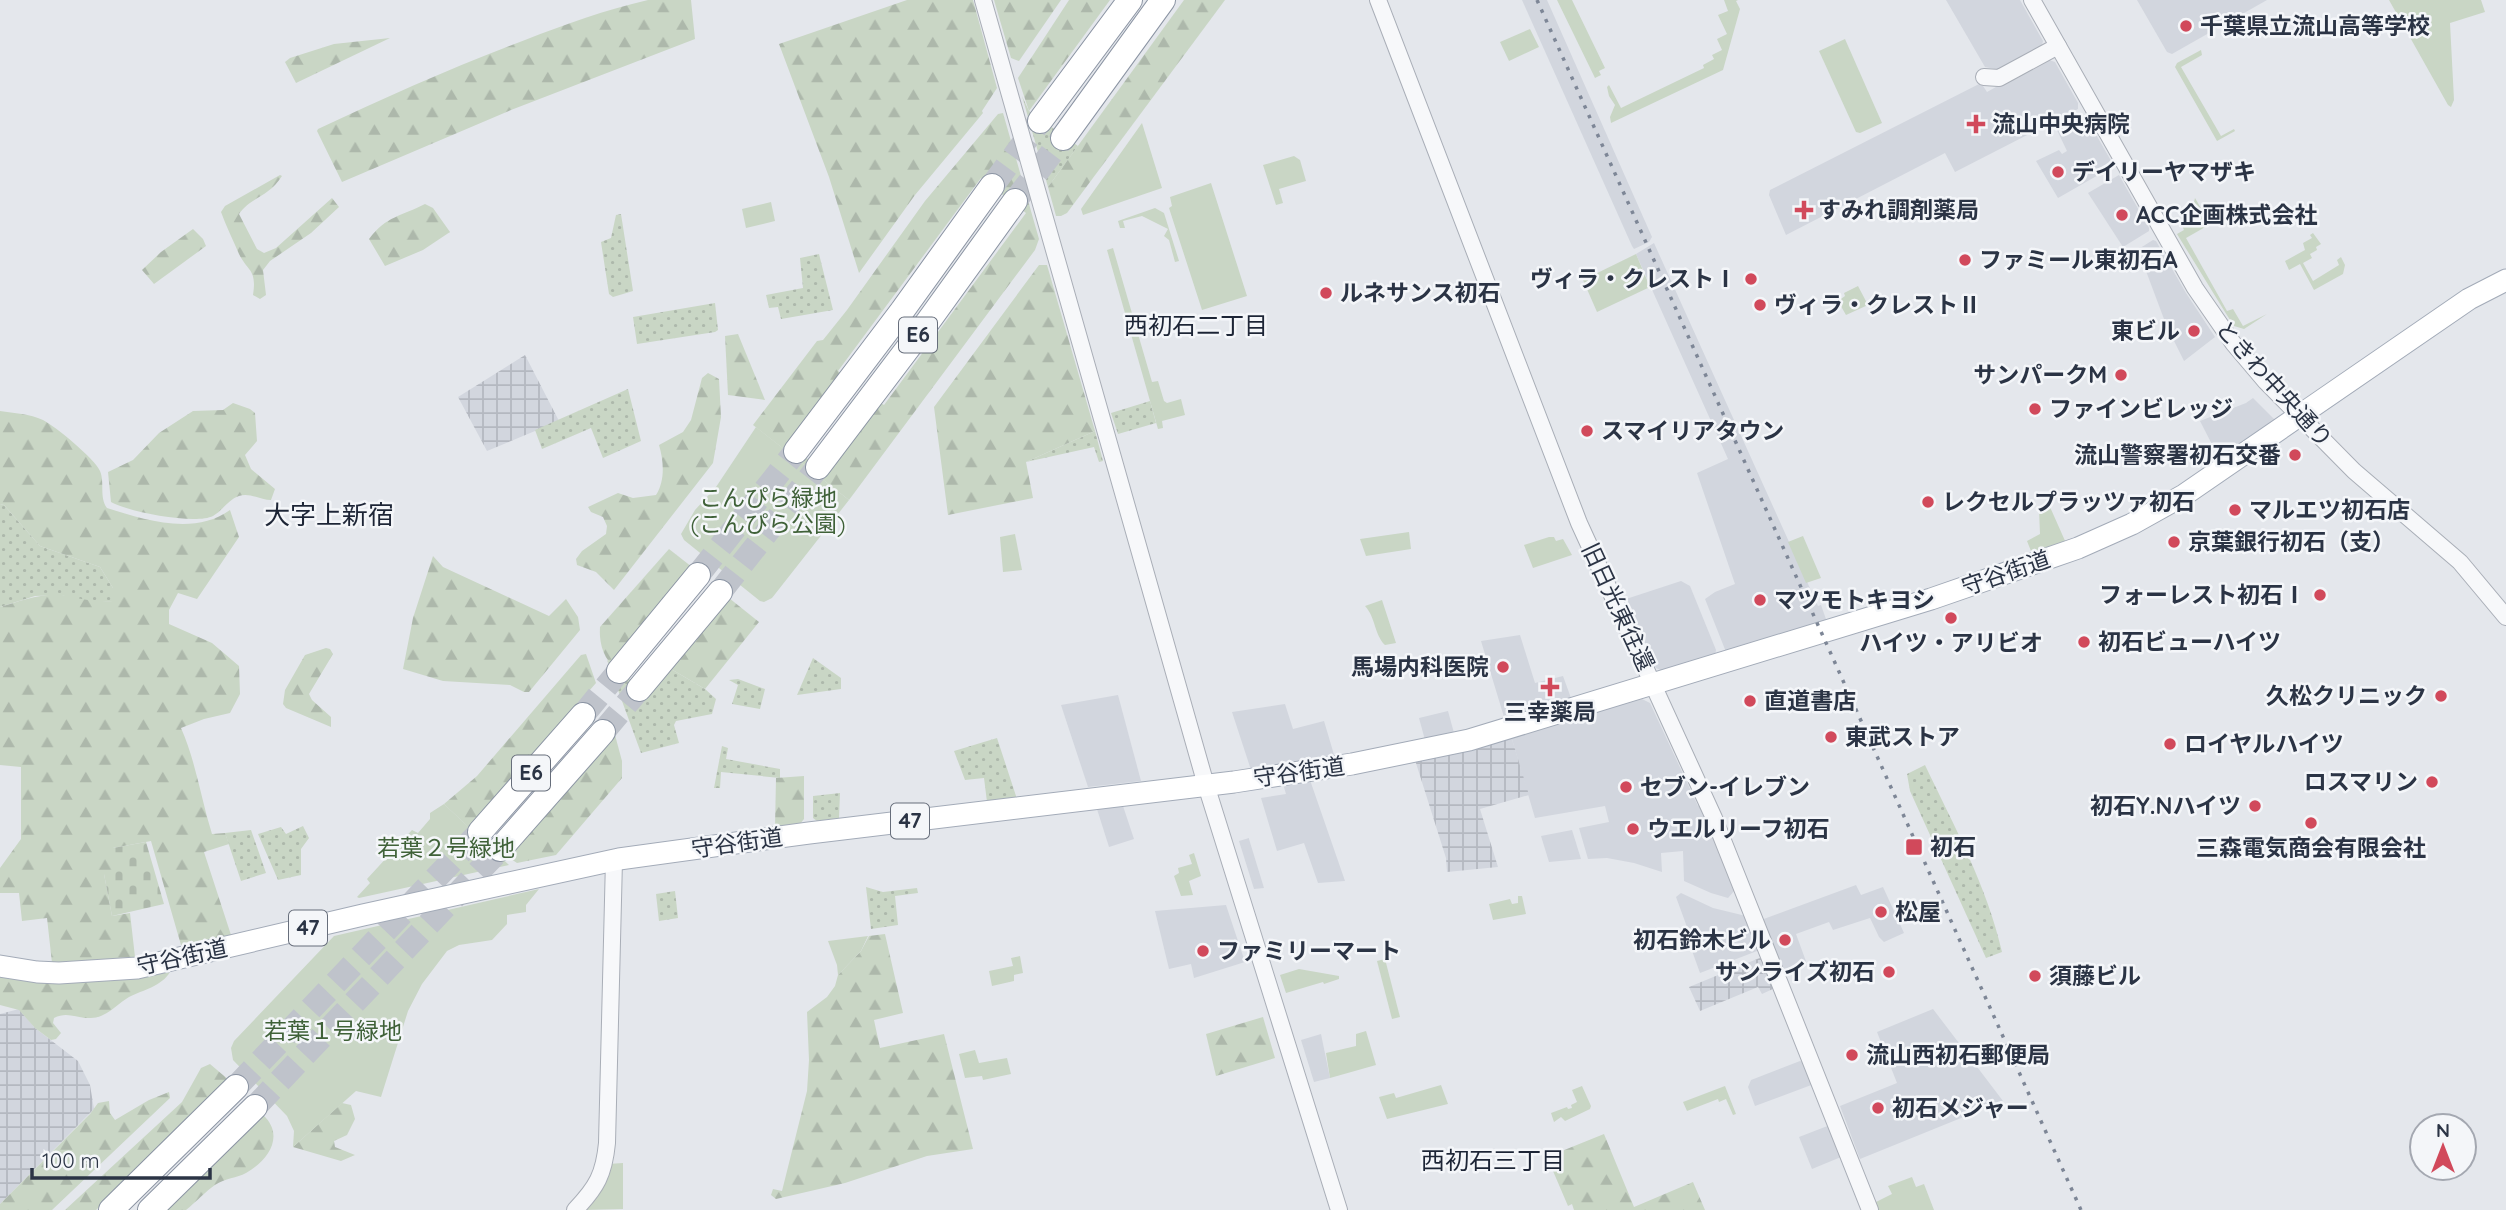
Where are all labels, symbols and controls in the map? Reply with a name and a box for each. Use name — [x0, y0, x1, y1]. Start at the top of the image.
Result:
place label: 千葉県立流山高等学校 — [2200, 11, 2430, 40]
marker: 千葉県立流山高等学校 — [2178, 18, 2194, 34]
place label: 流山中央病院 — [1992, 109, 2130, 138]
marker: 流山中央病院 — [1966, 114, 1986, 134]
place label: デイリーヤマザキ — [2072, 157, 2256, 186]
marker: デイリーヤマザキ — [2050, 164, 2066, 180]
place label: すみれ調剤薬局 — [1818, 195, 1979, 224]
place label: ACC企画株式会社 — [2136, 200, 2317, 229]
marker: すみれ調剤薬局 — [1796, 202, 1812, 218]
marker: ACC企画株式会社 — [2114, 207, 2130, 223]
place label: ファミール東初石A — [1979, 245, 2178, 274]
marker: ファミール東初石A — [1957, 252, 1973, 268]
place label: ヴィラ・クレストⅠ — [1530, 264, 1737, 293]
marker: ヴィラ・クレストⅠ — [1743, 271, 1759, 287]
place label: ルネサンス初石 — [1340, 278, 1501, 307]
marker: ルネサンス初石 — [1318, 285, 1334, 301]
place label: ヴィラ・クレストⅡ — [1774, 290, 1981, 319]
marker: ヴィラ・クレストⅡ — [1752, 297, 1768, 313]
district label: 西初石二丁目 — [1124, 310, 1268, 340]
street label: ときわ中央通り — [2210, 314, 2339, 453]
place label: 東ビル — [2111, 316, 2180, 345]
road number: E6 — [899, 318, 937, 352]
marker: 東ビル — [2186, 323, 2202, 339]
place label: サンパークM — [1973, 360, 2107, 389]
marker: サンパークM — [2113, 367, 2129, 383]
place label: ファインビレッジ — [2049, 394, 2233, 423]
marker: ファインビレッジ — [2027, 401, 2043, 417]
place label: スマイリアタウン — [1601, 416, 1784, 445]
marker: スマイリアタウン — [1579, 423, 1595, 439]
place label: 流山警察署初石交番 — [2074, 440, 2281, 469]
marker: 流山警察署初石交番 — [2287, 447, 2303, 463]
park label: こんぴら緑地 (こんぴら公園) — [690, 483, 846, 538]
place label: レクセルプラッツァ初石 — [1942, 487, 2195, 516]
marker: レクセルプラッツァ初石 — [1920, 494, 1936, 510]
place label: マルエツ初石店 — [2249, 495, 2410, 524]
district label: 大字上新宿 — [264, 498, 394, 531]
marker: マルエツ初石店 — [2227, 502, 2243, 518]
place label: 京葉銀行初石（支） — [2188, 527, 2395, 556]
marker: 京葉銀行初石（支） — [2166, 534, 2182, 550]
street label: 旧日光東往還 — [1576, 538, 1661, 675]
street label: 守谷街道 — [1958, 544, 2054, 601]
place label: フォーレスト初石Ⅰ — [2099, 580, 2306, 609]
place label: マツモトキヨシ — [1774, 585, 1935, 614]
marker: フォーレスト初石Ⅰ — [2312, 587, 2328, 603]
marker: マツモトキヨシ — [1752, 592, 1768, 608]
marker: ハイツ・アリビオ — [1943, 610, 1959, 626]
place label: 初石ビューハイツ — [2098, 627, 2281, 656]
place label: ハイツ・アリビオ — [1859, 628, 2043, 657]
marker: 初石ビューハイツ — [2076, 634, 2092, 650]
place label: 馬場内科医院 — [1351, 652, 1489, 681]
marker: 馬場内科医院 — [1495, 659, 1511, 675]
marker: 三幸薬局 — [1542, 679, 1558, 695]
place label: 久松クリニック — [2266, 681, 2427, 710]
place label: 直道書店 — [1764, 686, 1856, 715]
marker: 久松クリニック — [2433, 688, 2449, 704]
marker: 直道書店 — [1742, 693, 1758, 709]
place label: 三幸薬局 — [1504, 697, 1596, 726]
place label: 東武ストア — [1845, 722, 1960, 751]
marker: 東武ストア — [1823, 729, 1839, 745]
place label: ロイヤルハイツ — [2184, 729, 2344, 758]
marker: ロイヤルハイツ — [2162, 736, 2178, 752]
street label: 守谷街道 — [1251, 751, 1347, 792]
road number: E6 — [512, 756, 550, 790]
place label: ロスマリン — [2304, 767, 2418, 796]
place label: セブン-イレブン — [1640, 772, 1810, 801]
marker: ロスマリン — [2424, 774, 2440, 790]
marker: セブン-イレブン — [1618, 779, 1634, 795]
place label: 初石Y.Nハイツ — [2090, 791, 2241, 820]
marker: 初石Y.Nハイツ — [2247, 798, 2263, 814]
road number: 47 — [891, 804, 929, 838]
place label: ウエルリーフ初石 — [1647, 814, 1830, 843]
marker: 三森電気商会有限会社 — [2303, 815, 2319, 831]
marker: ウエルリーフ初石 — [1625, 821, 1641, 837]
street label: 守谷街道 — [689, 822, 785, 863]
place label: 初石 — [1930, 832, 1976, 861]
park label: 若葉２号緑地 — [377, 833, 515, 862]
place label: 三森電気商会有限会社 — [2196, 833, 2426, 862]
marker: 初石 — [1904, 837, 1924, 857]
place label: 松屋 — [1895, 897, 1941, 926]
marker: 松屋 — [1873, 904, 1889, 920]
road number: 47 — [289, 911, 327, 946]
place label: 初石鈴木ビル — [1633, 925, 1771, 954]
marker: 初石鈴木ビル — [1777, 932, 1793, 948]
street label: 守谷街道 — [134, 933, 230, 980]
place label: ファミリーマート — [1217, 936, 1401, 965]
marker: ファミリーマート — [1195, 943, 1211, 959]
place label: サンライズ初石 — [1715, 957, 1875, 986]
place label: 須藤ビル — [2049, 961, 2141, 990]
marker: サンライズ初石 — [1881, 964, 1897, 980]
marker: 須藤ビル — [2027, 968, 2043, 984]
park label: 若葉１号緑地 — [264, 1016, 402, 1045]
place label: 流山西初石郵便局 — [1866, 1040, 2050, 1069]
marker: 流山西初石郵便局 — [1844, 1047, 1860, 1063]
place label: 初石メジャー — [1892, 1093, 2029, 1122]
marker: 初石メジャー — [1870, 1100, 1886, 1116]
north arrow — [2408, 1112, 2478, 1182]
text: N — [2436, 1118, 2450, 1142]
scale bar — [32, 1136, 210, 1180]
district label: 西初石三丁目 — [1421, 1145, 1565, 1175]
text: 100 m — [42, 1147, 100, 1173]

